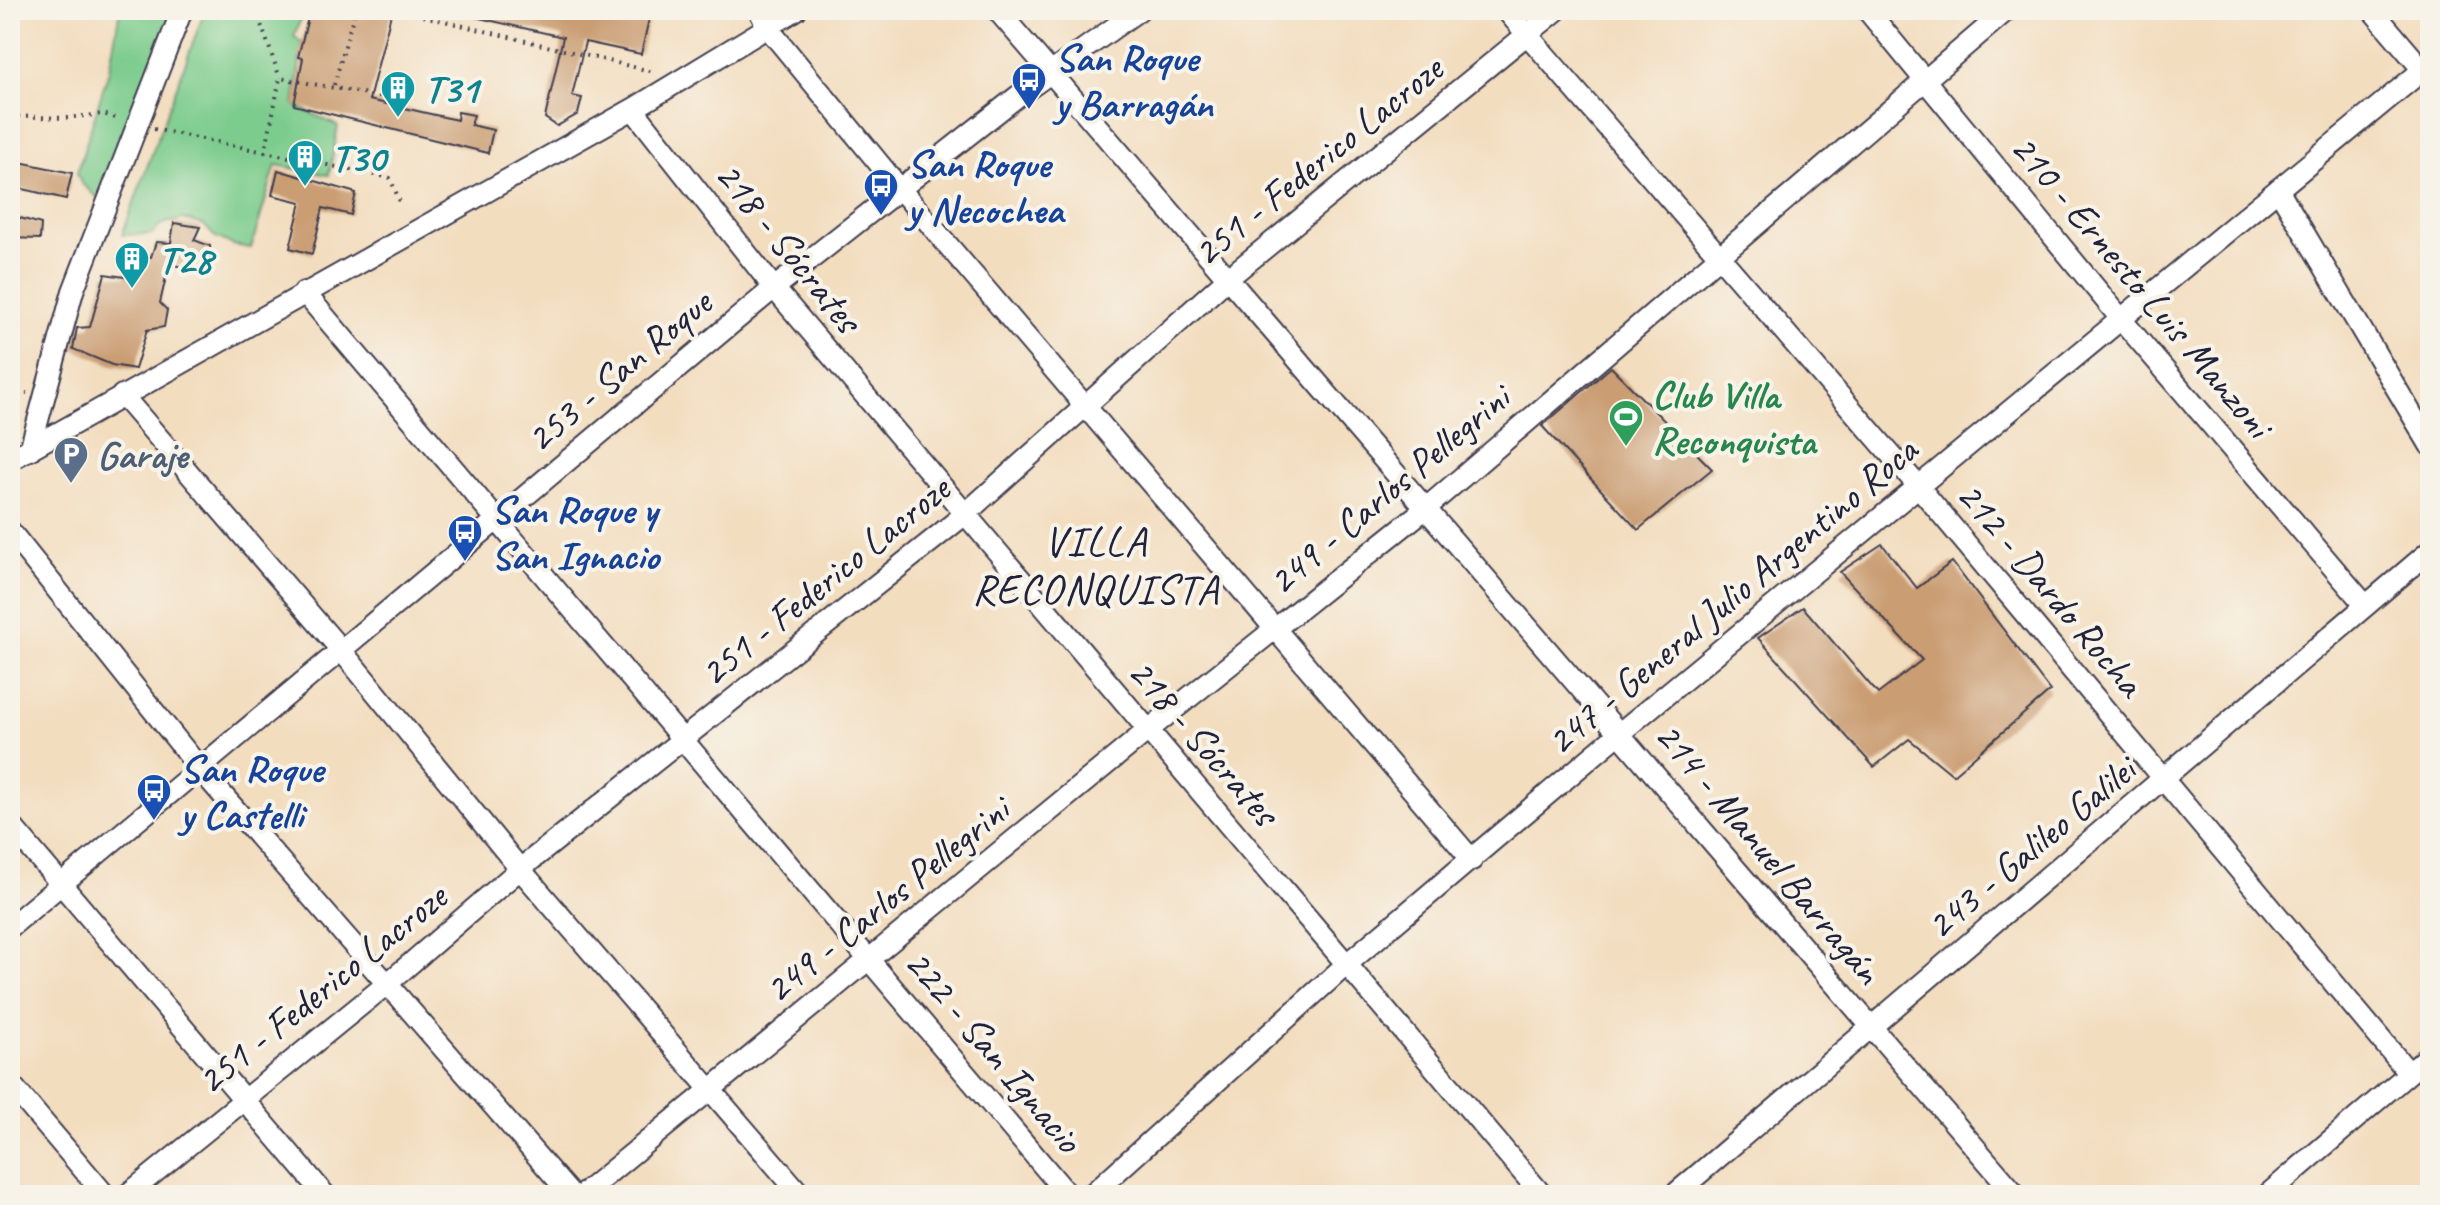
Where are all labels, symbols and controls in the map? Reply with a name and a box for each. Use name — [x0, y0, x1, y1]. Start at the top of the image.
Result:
place label: San Roque y Barragán — [1052, 33, 1214, 129]
street label: 251 - Federico Lacroze — [1182, 43, 1455, 277]
bus stop icon: San Roque y Barragán — [1010, 61, 1048, 111]
place label: T31 — [424, 64, 482, 114]
building icon: T31 — [379, 69, 417, 119]
street label: 210 - Ernesto Luis Manzoni — [2000, 124, 2286, 451]
place label: T30 — [331, 133, 389, 183]
building icon: T30 — [286, 138, 324, 188]
place label: San Roque y Necochea — [904, 139, 1066, 235]
street label: 218 - Sócrates — [704, 151, 875, 345]
bus stop icon: San Roque y Necochea — [862, 167, 900, 217]
place label: T28 — [158, 235, 217, 285]
building icon: T28 — [113, 240, 151, 290]
street label: 253 - San Roque — [515, 277, 724, 463]
place label: Club Villa Reconquista — [1652, 370, 1818, 466]
street label: 249 - Carlos Pellegrini — [1257, 371, 1523, 606]
sports icon: Club Villa Reconquista — [1607, 398, 1645, 448]
street label: 247 - General Julio Argentino Roca — [1536, 424, 1930, 766]
place label: Garaje — [97, 430, 190, 480]
parking icon: Garaje — [52, 435, 90, 485]
street label: 251 - Federico Lacroze — [689, 463, 962, 697]
street label: 212 - Dardo Rocha — [1946, 471, 2156, 708]
place label: San Roque y San Ignacio — [491, 485, 662, 581]
bus stop icon: San Roque y San Ignacio — [446, 513, 484, 563]
district label: VILLA RECONQUISTA — [972, 515, 1220, 616]
street label: 218 - Sócrates — [1117, 648, 1292, 838]
street label: 214 - Manuel Barragán — [1644, 711, 1893, 995]
street label: 243 - Galileo Galilei — [1916, 743, 2149, 950]
place label: San Roque y Castelli — [177, 744, 327, 840]
bus stop icon: San Roque y Castelli — [135, 772, 173, 822]
street label: 249 - Carlos Pellegrini — [754, 783, 1023, 1014]
street label: 251 - Federico Lacroze — [186, 871, 459, 1105]
street label: 222 - San Ignacio — [894, 939, 1094, 1164]

